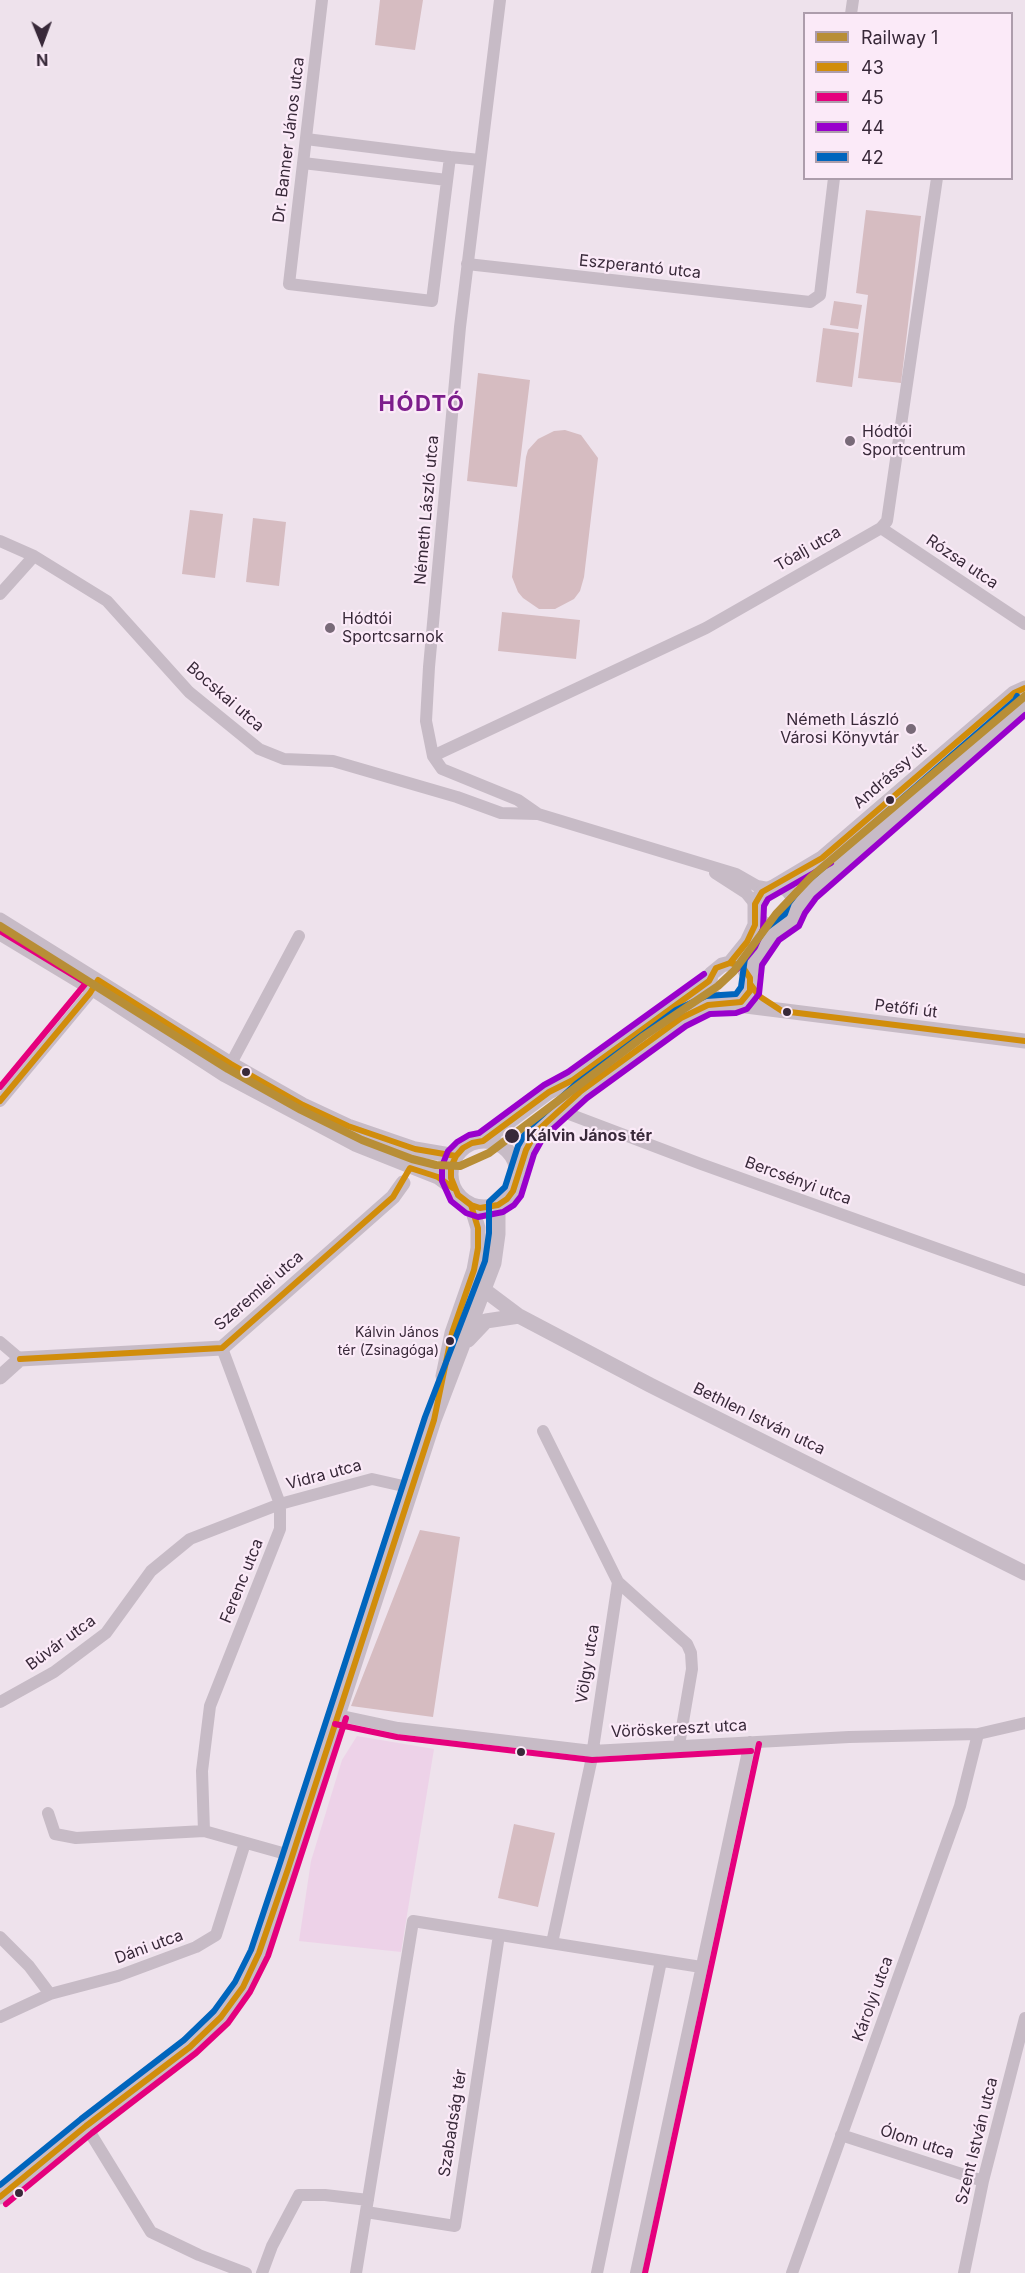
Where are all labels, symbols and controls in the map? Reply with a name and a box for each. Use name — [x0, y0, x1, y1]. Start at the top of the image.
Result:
north arrow — [12, 12, 72, 72]
legend — [803, 12, 1013, 180]
text: Railway 1 — [861, 27, 938, 48]
text: N — [36, 50, 49, 70]
street label: Dr. Banner János utca — [269, 56, 309, 224]
text: 43 — [861, 57, 884, 78]
text: 45 — [861, 87, 884, 108]
text: 44 — [861, 117, 884, 138]
text: 42 — [861, 147, 884, 168]
street label: Eszperantó utca — [578, 251, 702, 283]
district label: HÓDTÓ — [378, 391, 466, 417]
place label: Hódtói Sportcentrum — [862, 422, 966, 460]
street label: Németh László utca — [411, 434, 443, 586]
marker: Hódtói Sportcentrum — [843, 434, 857, 448]
street label: Tóalj utca — [772, 522, 844, 576]
street label: Rózsa utca — [922, 531, 1002, 593]
place label: Hódtói Sportcsarnok — [342, 609, 444, 647]
marker: Hódtói Sportcsarnok — [323, 621, 337, 635]
street label: Bocskai utca — [182, 658, 268, 736]
place label: Németh László Városi Könyvtár — [780, 710, 899, 748]
marker: Németh László Városi Könyvtár — [904, 722, 918, 736]
street label: Andrássy út — [850, 739, 930, 813]
unlabelled marker — [884, 794, 896, 806]
street label: Petőfi út — [874, 996, 938, 1022]
unlabelled marker — [781, 1006, 793, 1018]
unlabelled marker — [240, 1066, 252, 1078]
place label: Kálvin János tér — [526, 1126, 652, 1146]
marker: Kálvin János tér — [503, 1127, 521, 1145]
street label: Bercsényi utca — [742, 1153, 854, 1209]
street label: Szeremlei utca — [211, 1247, 307, 1335]
place label: Kálvin János tér (Zsinagóga) — [338, 1325, 439, 1358]
marker: Kálvin János tér (Zsinagóga) — [444, 1335, 456, 1347]
street label: Bethlen István utca — [690, 1379, 828, 1459]
street label: Vidra utca — [284, 1456, 364, 1494]
street label: Ferenc utca — [216, 1536, 268, 1626]
street label: Búvár utca — [23, 1611, 99, 1675]
street label: Völgy utca — [572, 1623, 604, 1705]
street label: Vöröskereszt utca — [610, 1716, 748, 1742]
unlabelled marker — [515, 1746, 527, 1758]
street label: Dáni utca — [112, 1926, 186, 1968]
street label: Károlyi utca — [849, 1954, 897, 2044]
street label: Szabadság tér — [435, 2068, 471, 2178]
street label: Szent István utca — [952, 2075, 1002, 2207]
street label: Ólom utca — [877, 2121, 957, 2163]
unlabelled marker — [13, 2187, 25, 2199]

